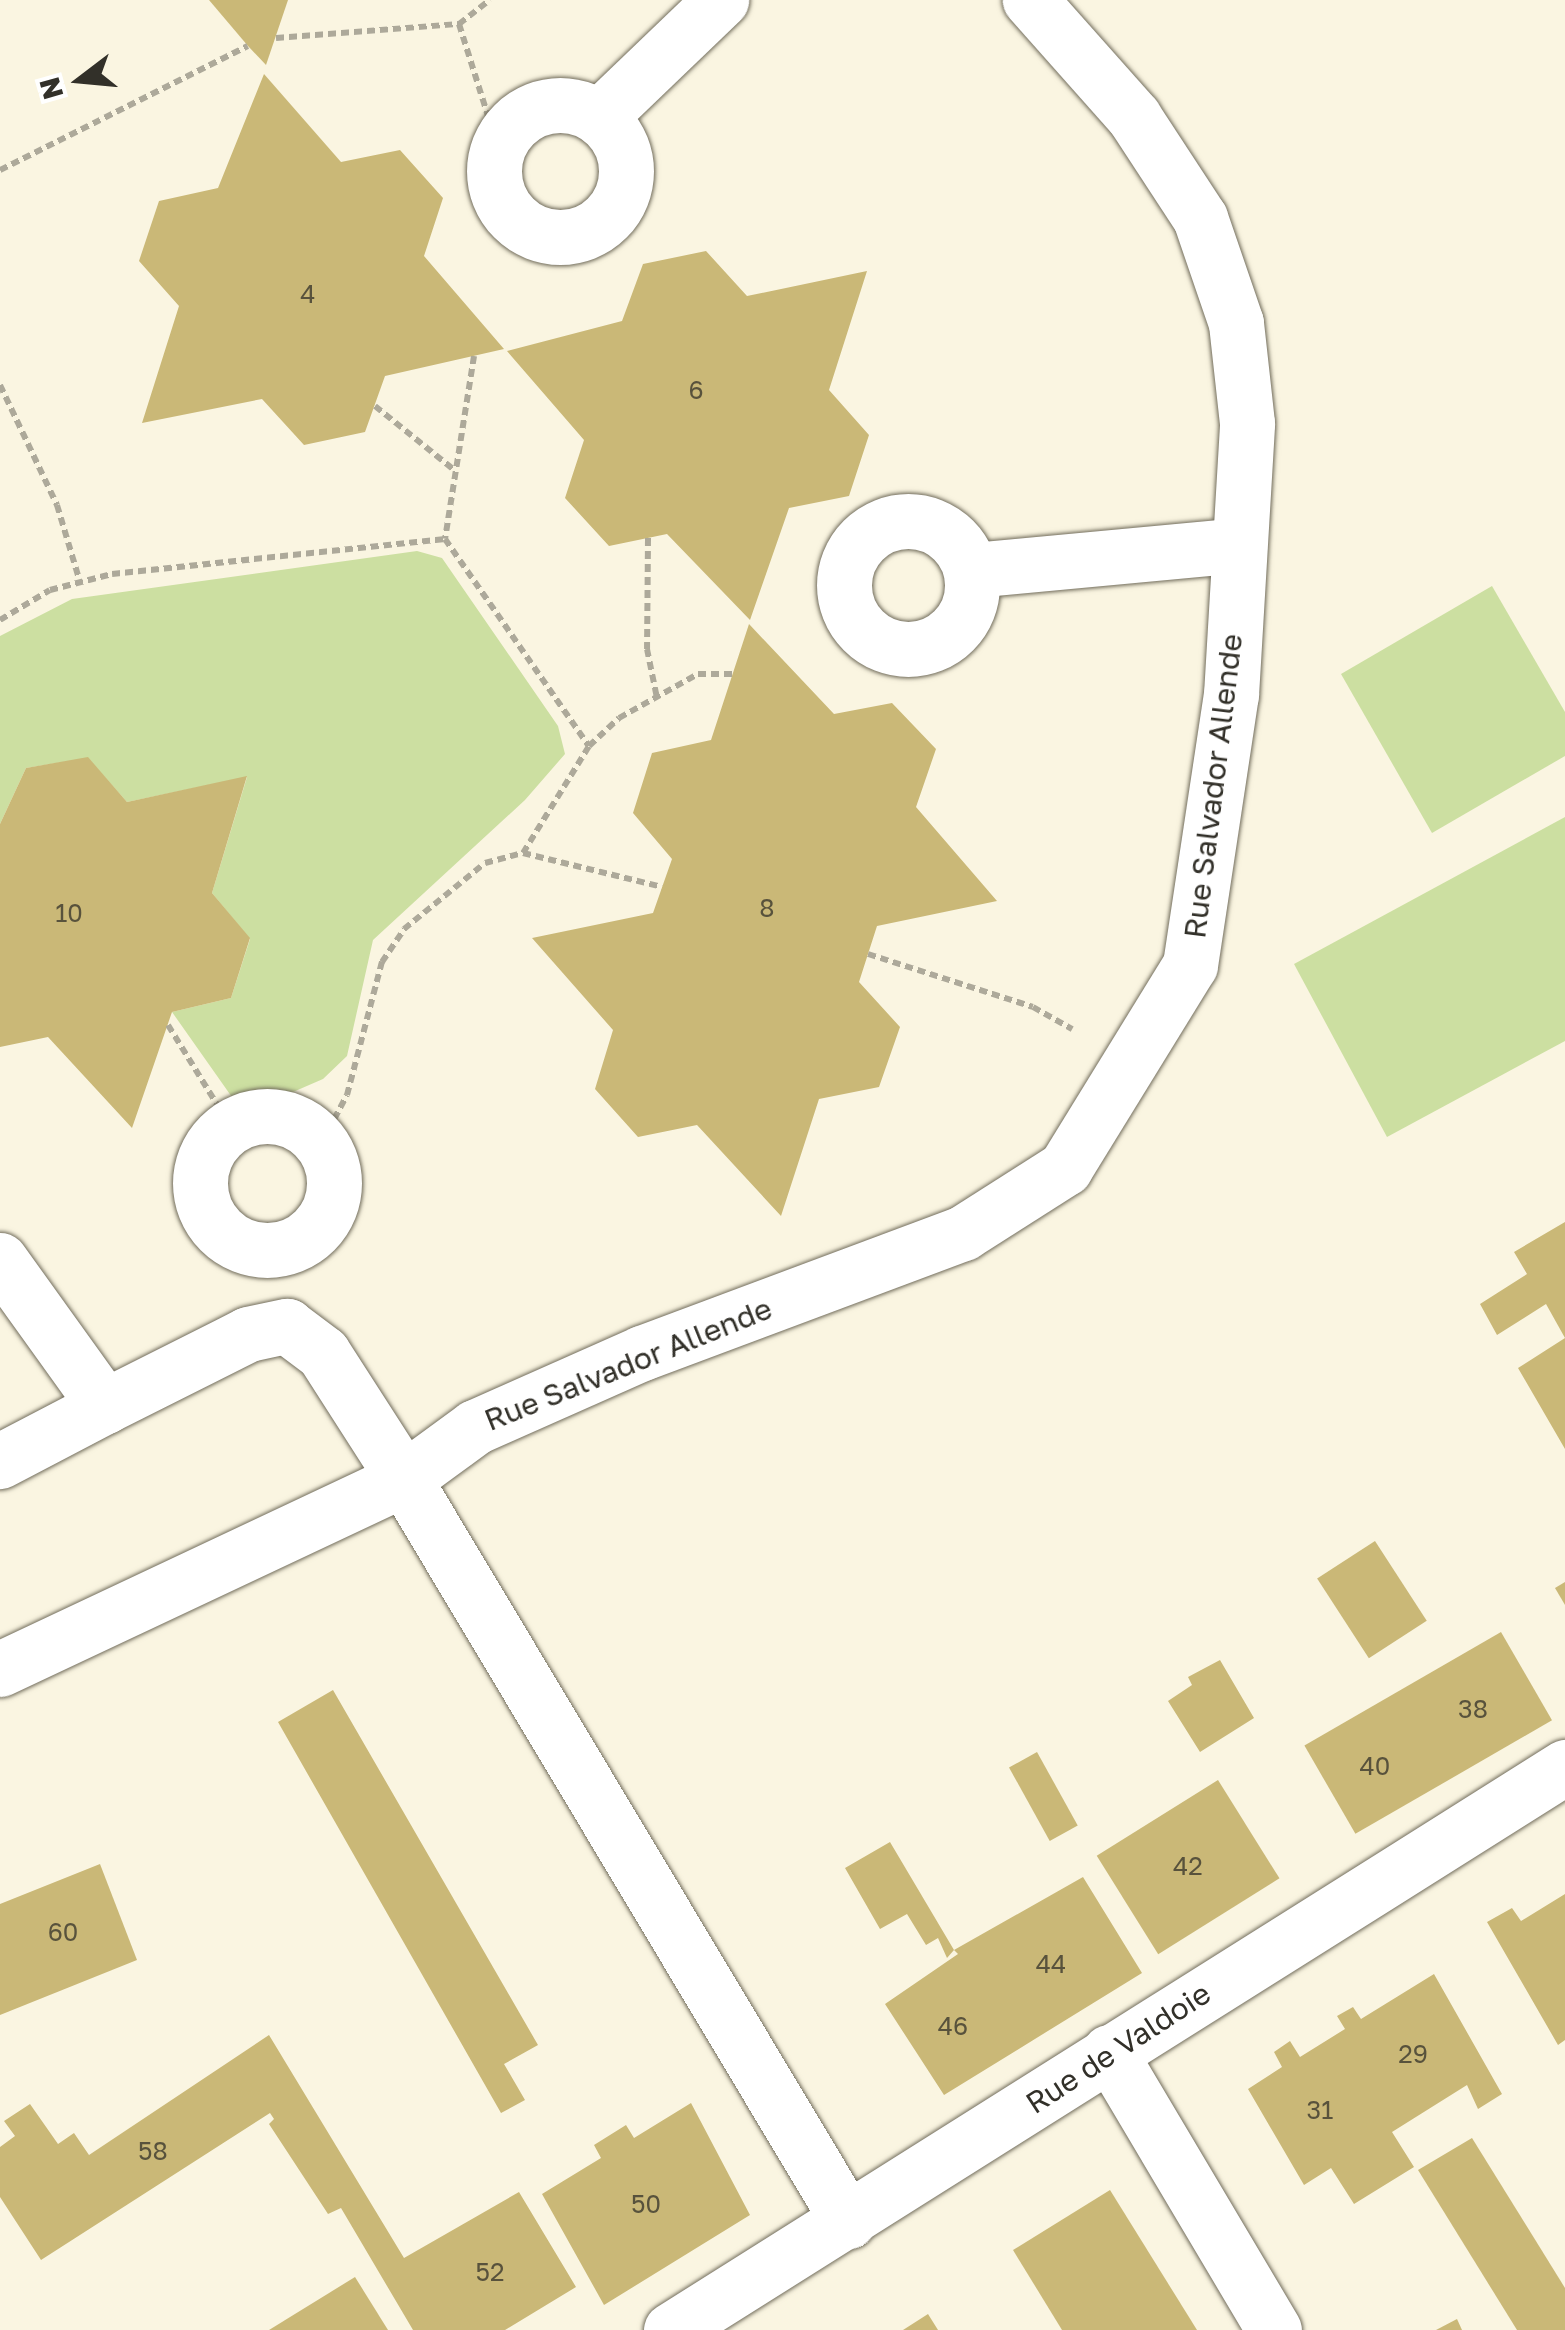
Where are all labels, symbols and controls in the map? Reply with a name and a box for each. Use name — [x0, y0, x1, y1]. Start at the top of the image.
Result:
north arrow — [30, 30, 130, 130]
text: N — [32, 74, 69, 103]
house number: 4 — [300, 279, 316, 309]
house number: 6 — [688, 375, 704, 405]
street label: Rue Salvador Allende — [1176, 632, 1250, 940]
house number: 8 — [759, 893, 775, 923]
house number: 10 — [55, 898, 83, 928]
street label: Rue Salvador Allende — [479, 1290, 777, 1438]
house number: 38 — [1458, 1694, 1488, 1724]
house number: 40 — [1360, 1751, 1390, 1781]
house number: 42 — [1173, 1851, 1203, 1881]
house number: 60 — [48, 1917, 78, 1947]
house number: 44 — [1036, 1949, 1066, 1979]
street label: Rue de Valdoie — [1019, 1975, 1217, 2121]
house number: 46 — [938, 2011, 968, 2041]
house number: 29 — [1398, 2039, 1428, 2069]
house number: 31 — [1307, 2095, 1333, 2125]
house number: 58 — [138, 2136, 168, 2166]
house number: 50 — [631, 2189, 661, 2219]
house number: 52 — [476, 2257, 504, 2287]

